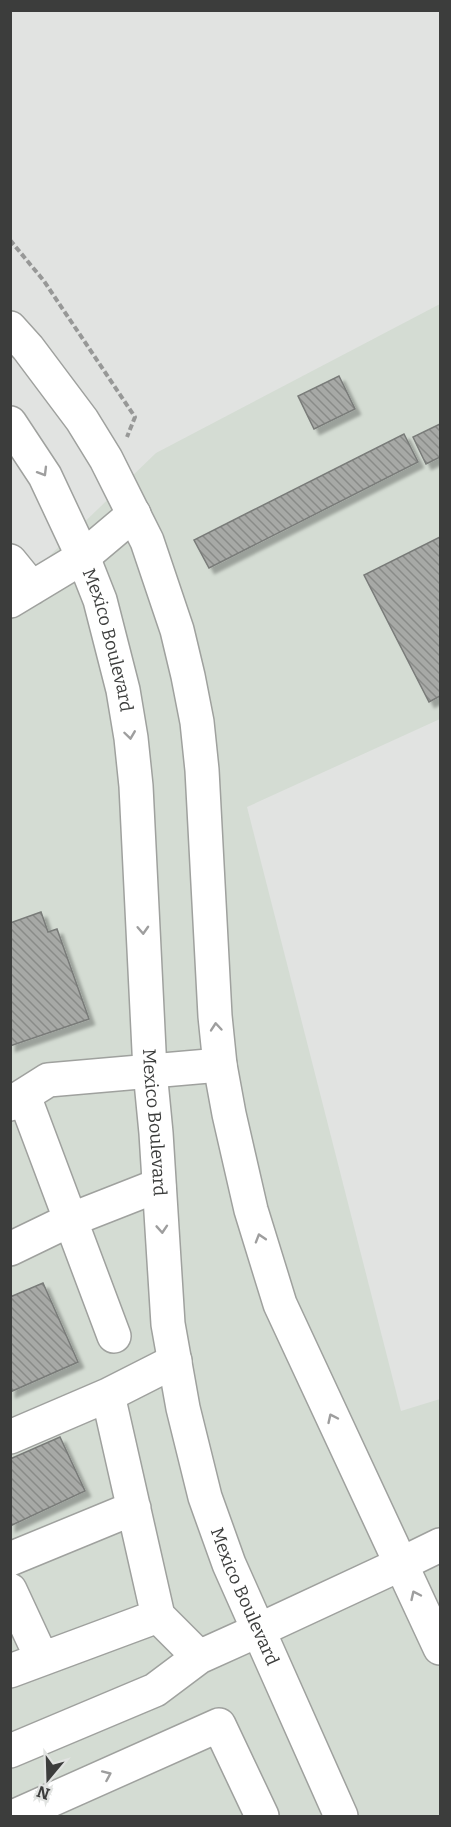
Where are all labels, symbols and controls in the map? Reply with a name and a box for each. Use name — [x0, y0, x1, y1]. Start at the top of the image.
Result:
one-way arrow — [35, 466, 47, 476]
street label: Mexico Boulevard — [78, 565, 137, 714]
one-way arrow — [124, 731, 136, 740]
one-way arrow — [136, 925, 149, 934]
one-way arrow — [210, 1022, 223, 1031]
street label: Mexico Boulevard — [138, 1048, 171, 1197]
one-way arrow — [155, 1225, 168, 1234]
one-way arrow — [255, 1233, 267, 1244]
one-way arrow — [328, 1414, 340, 1425]
street label: Mexico Boulevard — [206, 1524, 284, 1669]
one-way arrow — [411, 1590, 423, 1601]
north arrow — [18, 1749, 78, 1809]
one-way arrow — [101, 1771, 112, 1783]
text: N — [34, 1782, 52, 1804]

